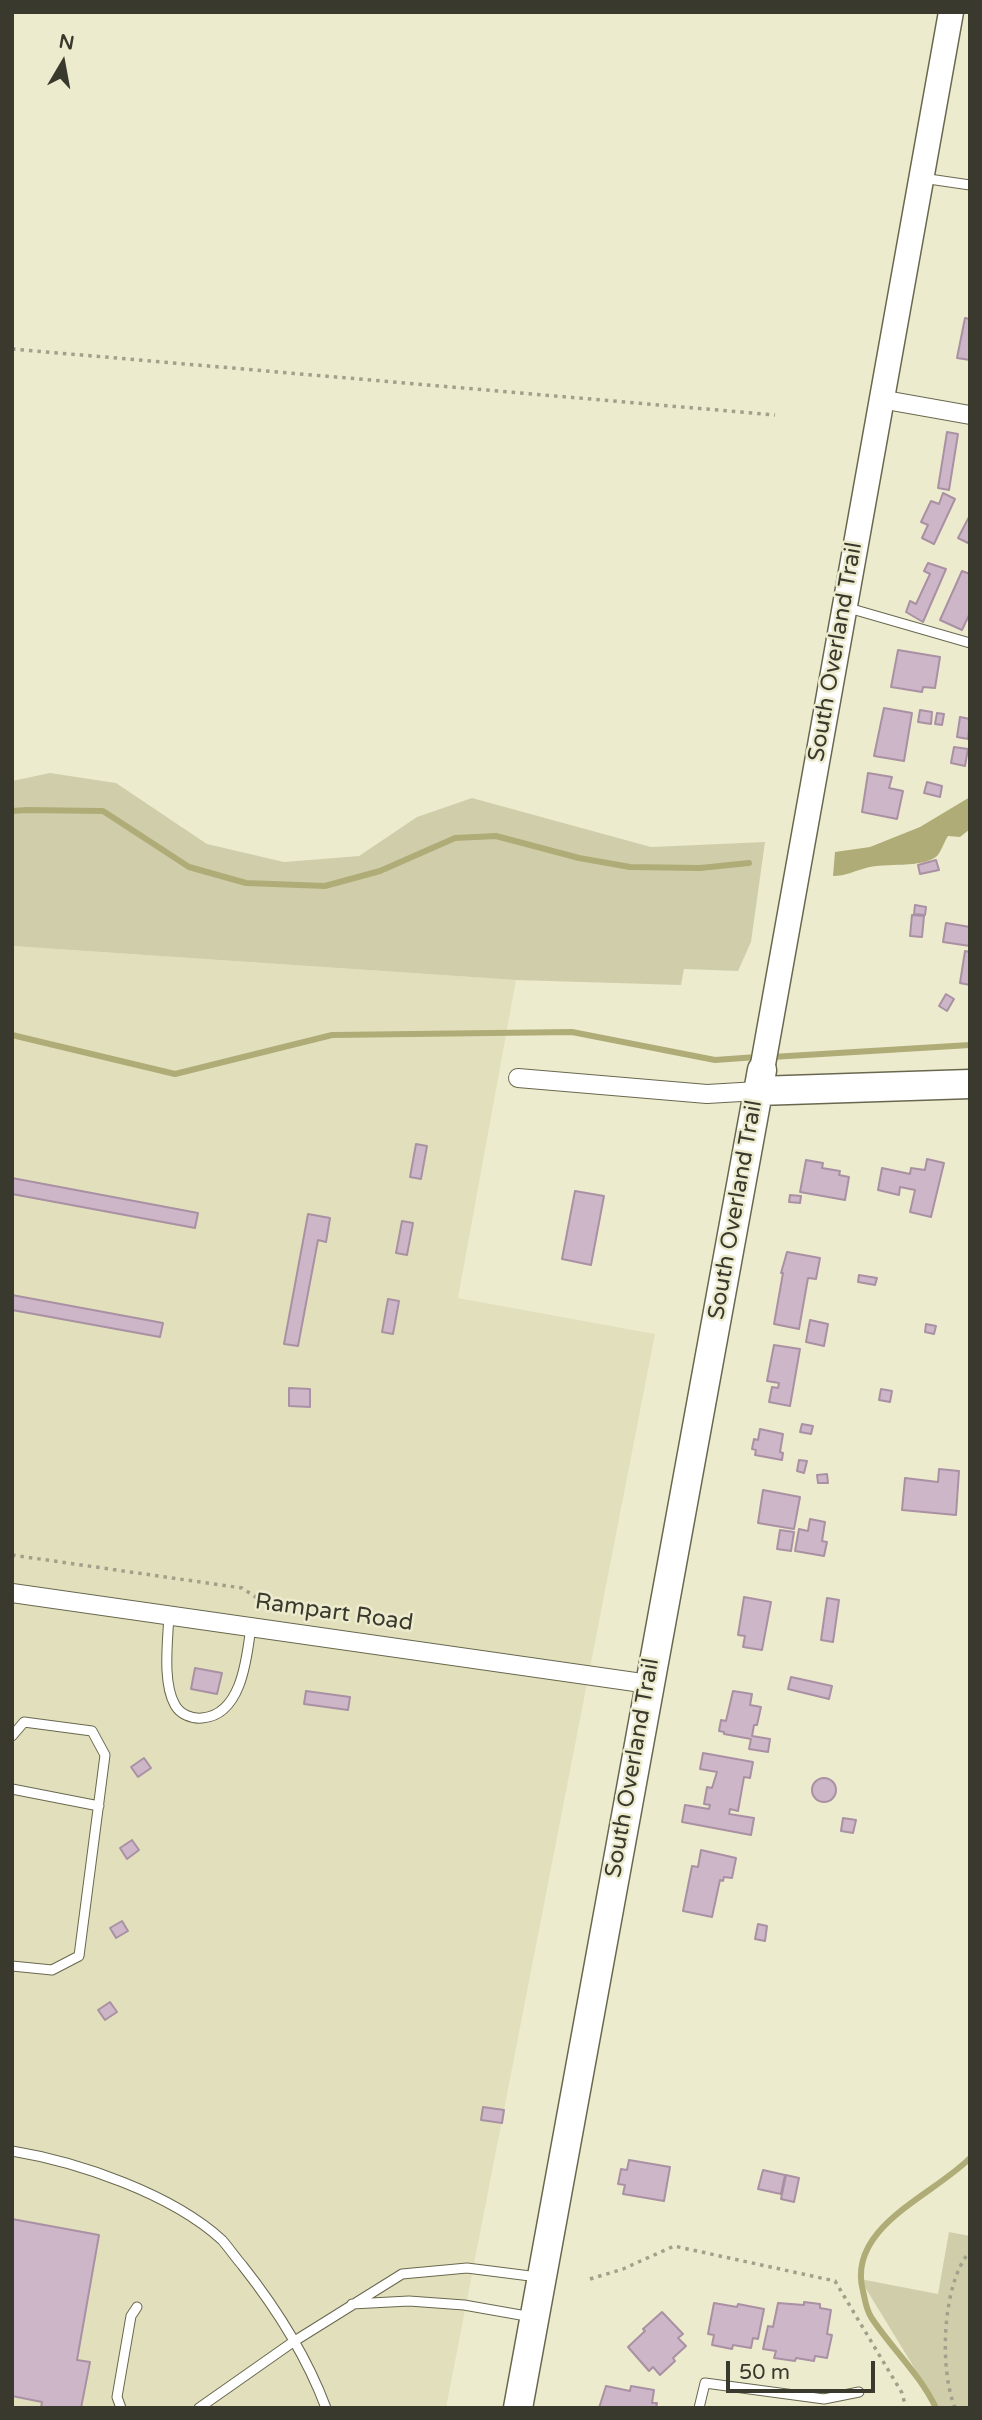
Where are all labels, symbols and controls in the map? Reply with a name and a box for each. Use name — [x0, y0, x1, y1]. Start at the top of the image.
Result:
north arrow — [28, 28, 98, 98]
text: N — [57, 30, 76, 54]
street label: South Overland Trail — [803, 540, 869, 764]
street label: South Overland Trail — [703, 1098, 769, 1322]
street label: Rampart Road — [253, 1588, 415, 1638]
street label: South Overland Trail — [600, 1656, 666, 1880]
scale bar — [730, 2346, 879, 2390]
text: 50 m — [739, 2360, 790, 2385]

